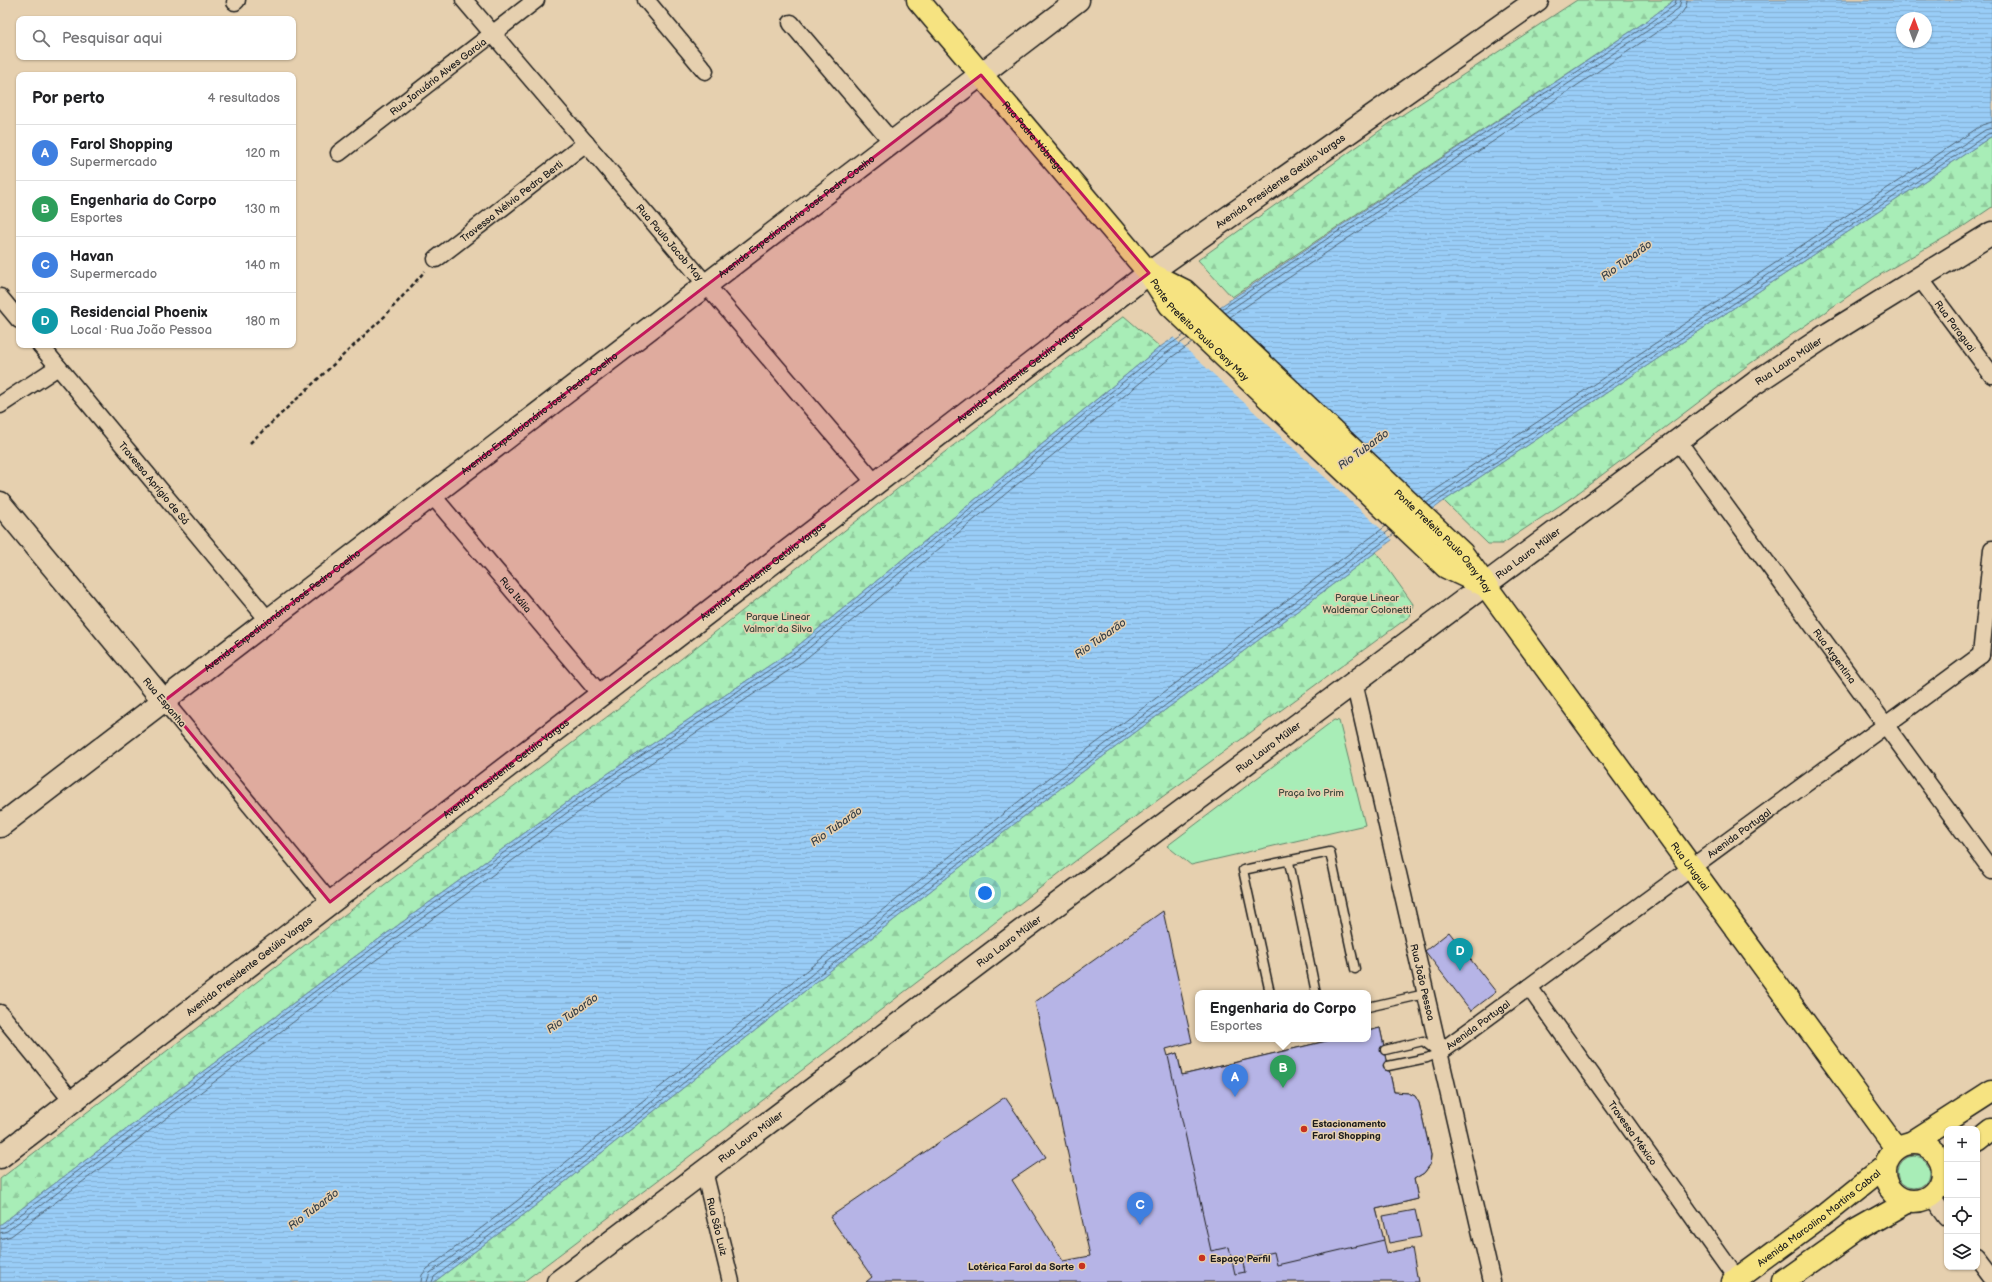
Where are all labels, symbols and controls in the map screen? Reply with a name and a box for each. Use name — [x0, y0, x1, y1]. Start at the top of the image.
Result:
north arrow — [1896, 12, 1932, 48]
search box — [16, 16, 296, 60]
icon: search — [30, 27, 52, 49]
text: Pesquisar aqui — [62, 29, 162, 48]
street label: Rua Januário Alves Garcia — [388, 36, 489, 118]
text: Por perto — [32, 88, 105, 108]
text: 4 resultados — [208, 90, 280, 106]
street label: Rua Padre Nóbrega — [999, 99, 1067, 176]
street label: Avenida Presidente Getúlio Vargas — [1213, 132, 1348, 231]
text: Farol Shopping — [70, 135, 173, 154]
text: A — [41, 145, 49, 161]
text: 120 m — [245, 145, 280, 161]
street label: Avenida Expedicionário José Pedro Coelho — [716, 153, 878, 281]
text: Supermercado — [70, 154, 157, 170]
street label: Travessa Nélvio Pedro Berti — [458, 158, 565, 245]
text: Engenharia do Corpo — [70, 191, 216, 210]
text: B — [40, 201, 50, 217]
text: 130 m — [245, 201, 280, 217]
street label: Rua Paulo Jacob May — [633, 202, 706, 284]
text: Esportes — [70, 210, 123, 226]
water label: Rio Tubarão — [1598, 237, 1655, 283]
text: Havan — [70, 247, 114, 266]
text: C — [40, 257, 50, 273]
text: 140 m — [245, 257, 280, 273]
text: Supermercado — [70, 266, 157, 282]
street label: Ponte Prefeito Paulo Osny May — [1147, 277, 1251, 384]
street label: Rua Paraguai — [1932, 298, 1978, 355]
text: Residencial Phoenix — [70, 303, 207, 322]
text: D — [40, 313, 50, 329]
text: 180 m — [245, 313, 280, 329]
street label: Avenida Presidente Getúlio Vargas — [954, 321, 1085, 426]
text: Local · Rua João Pessoa — [70, 322, 212, 338]
street label: Rua Lauro Müller — [1753, 335, 1825, 388]
street label: Avenida Expedicionário José Pedro Coelho — [459, 350, 621, 478]
water label: Rio Tubarão — [1335, 426, 1392, 472]
street label: Travessa Aprígio de Sá — [116, 440, 192, 527]
street label: Ponte Prefeito Paulo Osny May — [1391, 487, 1494, 596]
street label: Avenida Presidente Getúlio Vargas — [698, 519, 829, 623]
street label: Rua Lauro Müller — [1493, 525, 1563, 582]
street label: Avenida Expedicionário José Pedro Coelho — [202, 547, 363, 675]
street label: Rua Itália — [497, 575, 534, 615]
park label: Parque Linear Waldemar Colonetti — [1323, 592, 1411, 616]
park label: Parque Linear Valmor da Silva — [744, 611, 813, 635]
water label: Rio Tubarão — [1072, 616, 1129, 661]
street label: Rua Argentina — [1810, 627, 1858, 686]
street label: Rua Espanha — [140, 675, 189, 730]
street label: Avenida Presidente Getúlio Vargas — [441, 716, 572, 821]
street label: Rua Lauro Müller — [1234, 719, 1304, 776]
park label: Praça Ivo Prim — [1278, 787, 1344, 799]
water label: Rio Tubarão — [808, 804, 865, 849]
street label: Avenida Portugal — [1705, 806, 1774, 861]
street label: Rua Uruguai — [1668, 840, 1711, 893]
your location — [975, 883, 995, 903]
street label: Rua Lauro Müller — [974, 913, 1044, 970]
street label: Avenida Presidente Getúlio Vargas — [184, 914, 315, 1019]
pin: D — [1447, 938, 1473, 971]
street label: Rua João Pessoa — [1407, 943, 1437, 1022]
popup — [1195, 990, 1371, 1042]
water label: Rio Tubarão — [544, 991, 601, 1036]
street label: Avenida Portugal — [1444, 998, 1513, 1053]
text: Engenharia do Corpo — [1210, 999, 1356, 1018]
text: Esportes — [1210, 1018, 1262, 1034]
pin: B — [1270, 1055, 1296, 1088]
pin: A — [1222, 1064, 1248, 1097]
street label: Travessa México — [1605, 1099, 1659, 1168]
street label: Rua Lauro Müller — [716, 1109, 786, 1166]
place label: Estacionamento Farol Shopping — [1312, 1118, 1386, 1142]
marker: Estacionamento Farol Shopping — [1299, 1124, 1309, 1134]
map controls — [1944, 1126, 1980, 1270]
button: + — [1944, 1126, 1980, 1162]
button: − — [1944, 1162, 1980, 1198]
street label: Avenida Marcolino Martins Cabral — [1755, 1167, 1883, 1269]
water label: Rio Tubarão — [285, 1186, 342, 1233]
pin: C — [1127, 1192, 1153, 1225]
street label: Rua São Luiz — [704, 1196, 729, 1257]
button: locate — [1944, 1198, 1980, 1234]
button: layers — [1944, 1234, 1980, 1270]
marker: Espaço Perfil — [1197, 1253, 1207, 1263]
place label: Espaço Perfil — [1210, 1253, 1271, 1265]
place label: Lotérica Farol da Sorte — [968, 1261, 1074, 1273]
marker: Lotérica Farol da Sorte — [1077, 1261, 1087, 1271]

